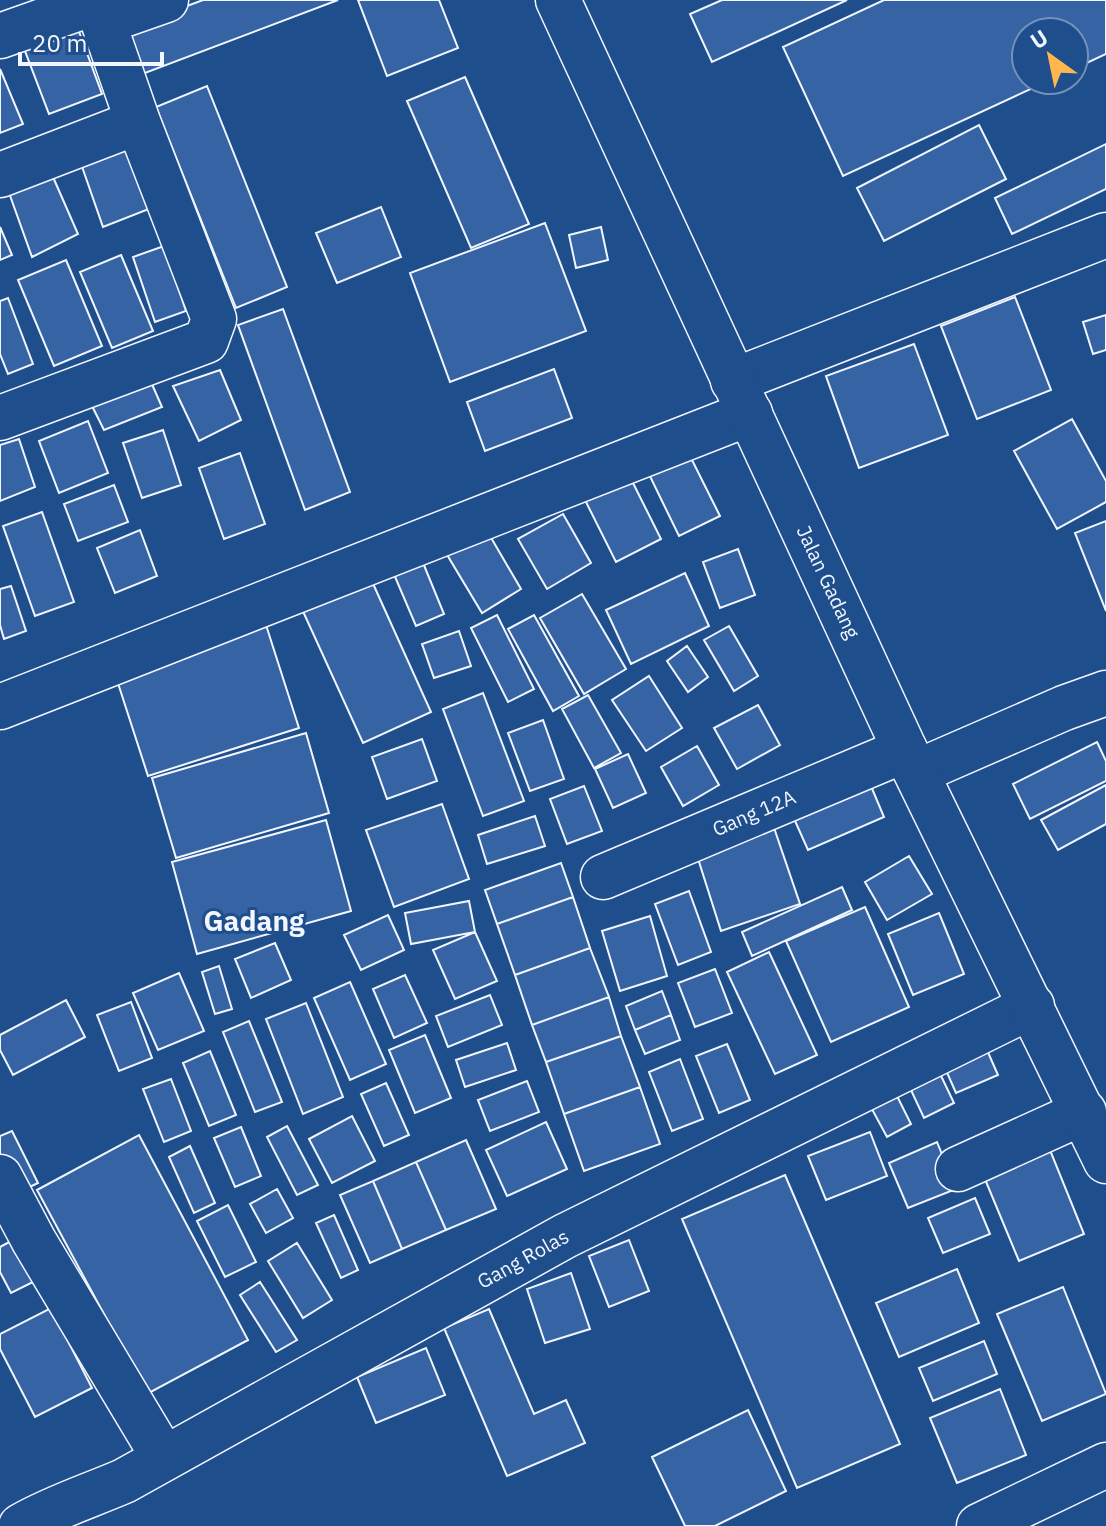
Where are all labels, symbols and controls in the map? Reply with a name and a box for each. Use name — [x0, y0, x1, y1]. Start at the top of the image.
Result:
scale bar — [20, 16, 162, 66]
north arrow — [1010, 16, 1090, 96]
text: U — [1025, 22, 1053, 55]
text: 20 m — [32, 27, 87, 59]
street label: Jalan Gadang — [790, 521, 867, 643]
street label: Gang 12A — [708, 783, 800, 842]
district label: Gadang — [203, 902, 305, 939]
street label: Gang Rolas — [472, 1222, 573, 1295]

